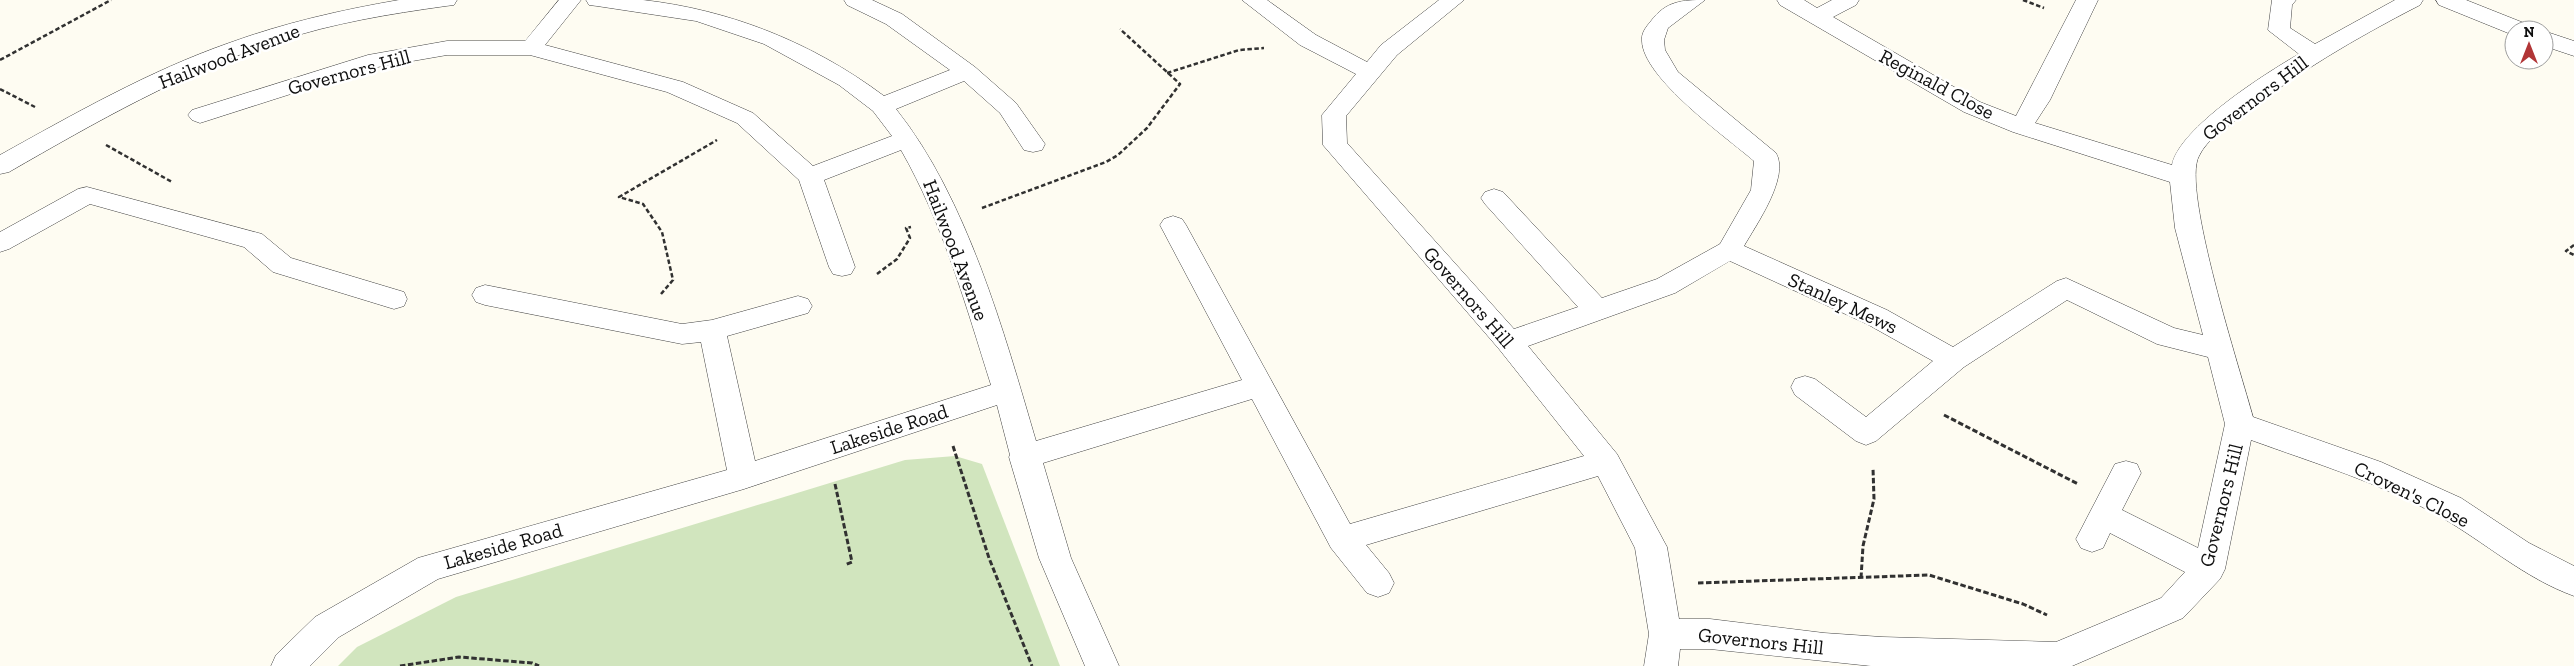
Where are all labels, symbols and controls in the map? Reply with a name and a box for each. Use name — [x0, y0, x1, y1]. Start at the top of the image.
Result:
street label: Hailwood Avenue — [155, 18, 303, 94]
north arrow — [2504, 20, 2554, 70]
text: N — [2524, 24, 2535, 41]
street label: Governors Hill — [285, 44, 413, 100]
street label: Reginald Close — [1875, 44, 1999, 124]
street label: Governors Hill — [2197, 50, 2313, 146]
street label: Hailwood Avenue — [918, 176, 994, 324]
street label: Governors Hill — [1419, 242, 1519, 352]
street label: Stanley Mews — [1784, 267, 1902, 339]
street label: Lakeside Road — [827, 399, 951, 459]
street label: Governors Hill — [2194, 441, 2248, 569]
street label: Croven's Close — [2350, 456, 2474, 532]
street label: Lakeside Road — [441, 518, 565, 574]
street label: Governors Hill — [1697, 622, 1825, 660]

